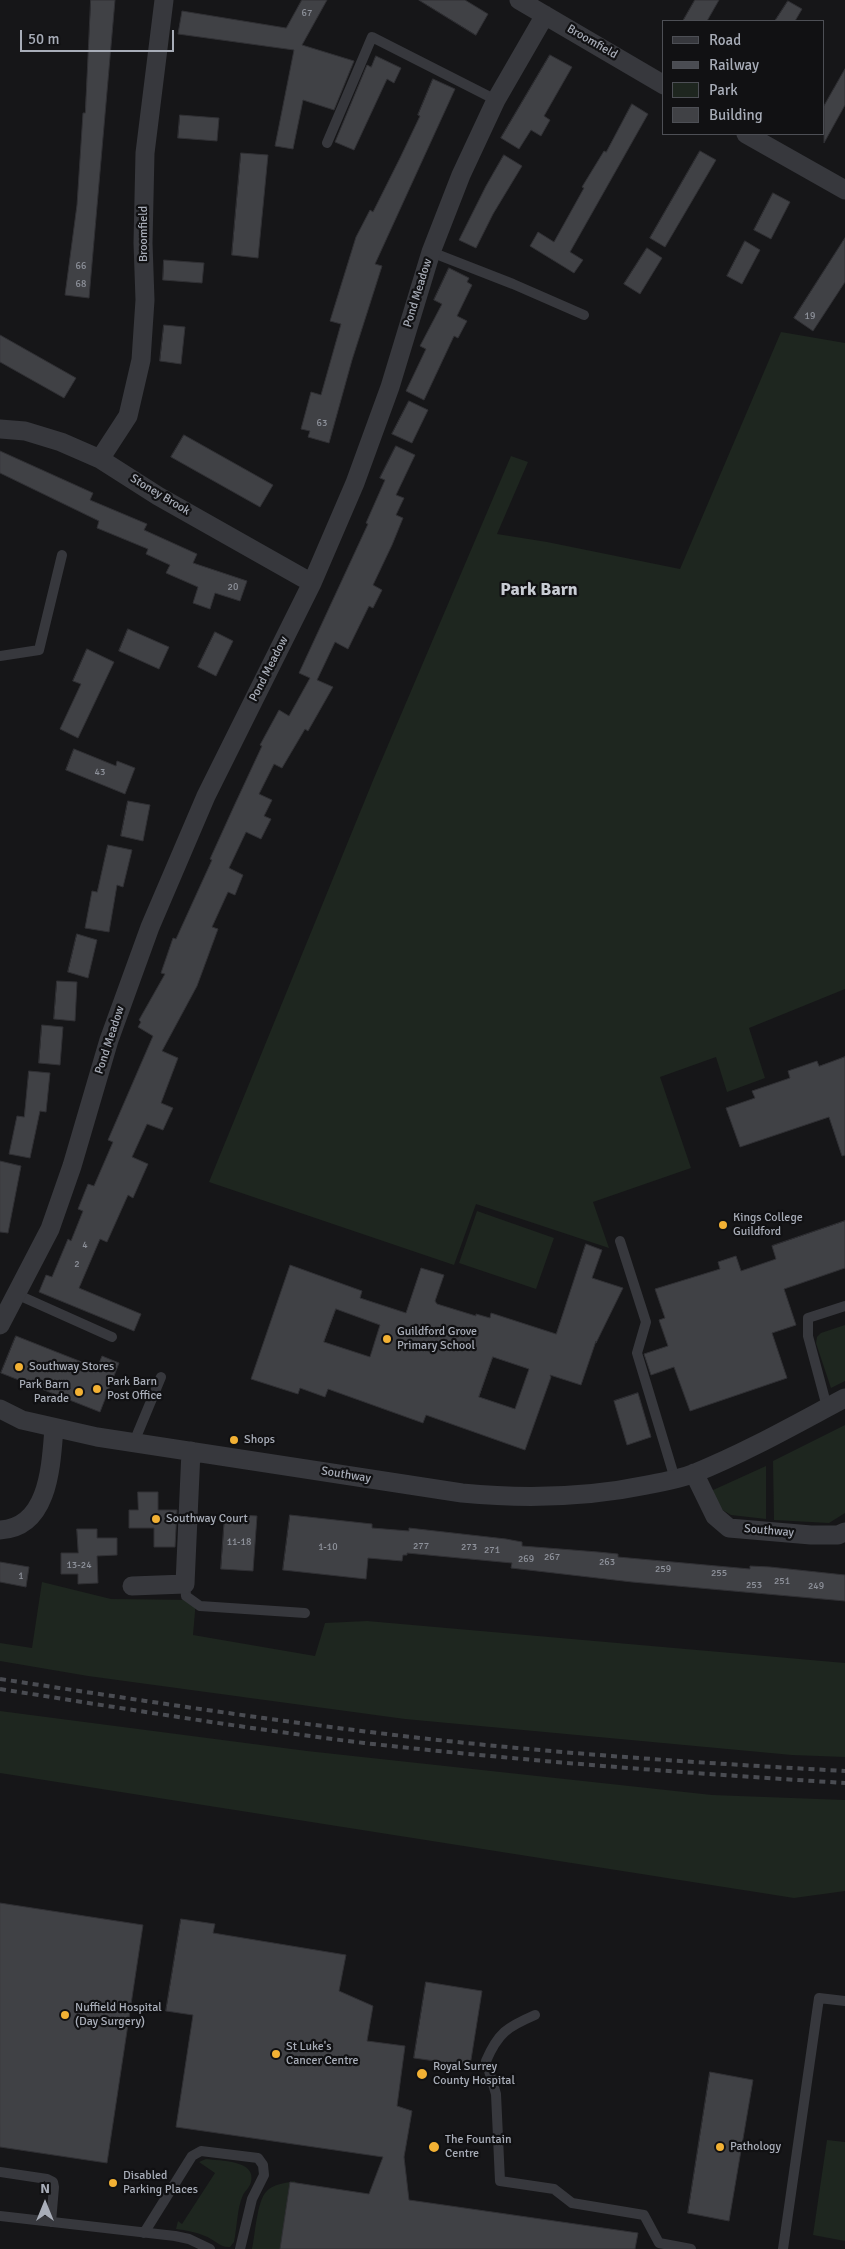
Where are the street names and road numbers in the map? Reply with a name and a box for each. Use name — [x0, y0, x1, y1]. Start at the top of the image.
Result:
street label: Broomfield — [564, 22, 620, 62]
street label: Broomfield — [137, 206, 151, 262]
street label: Pond Meadow — [401, 257, 435, 329]
street label: Stoney Brook — [127, 471, 193, 519]
street label: Pond Meadow — [246, 634, 292, 704]
street label: Pond Meadow — [92, 1004, 128, 1076]
street label: Southway — [320, 1464, 372, 1486]
street label: Southway — [743, 1522, 795, 1540]

